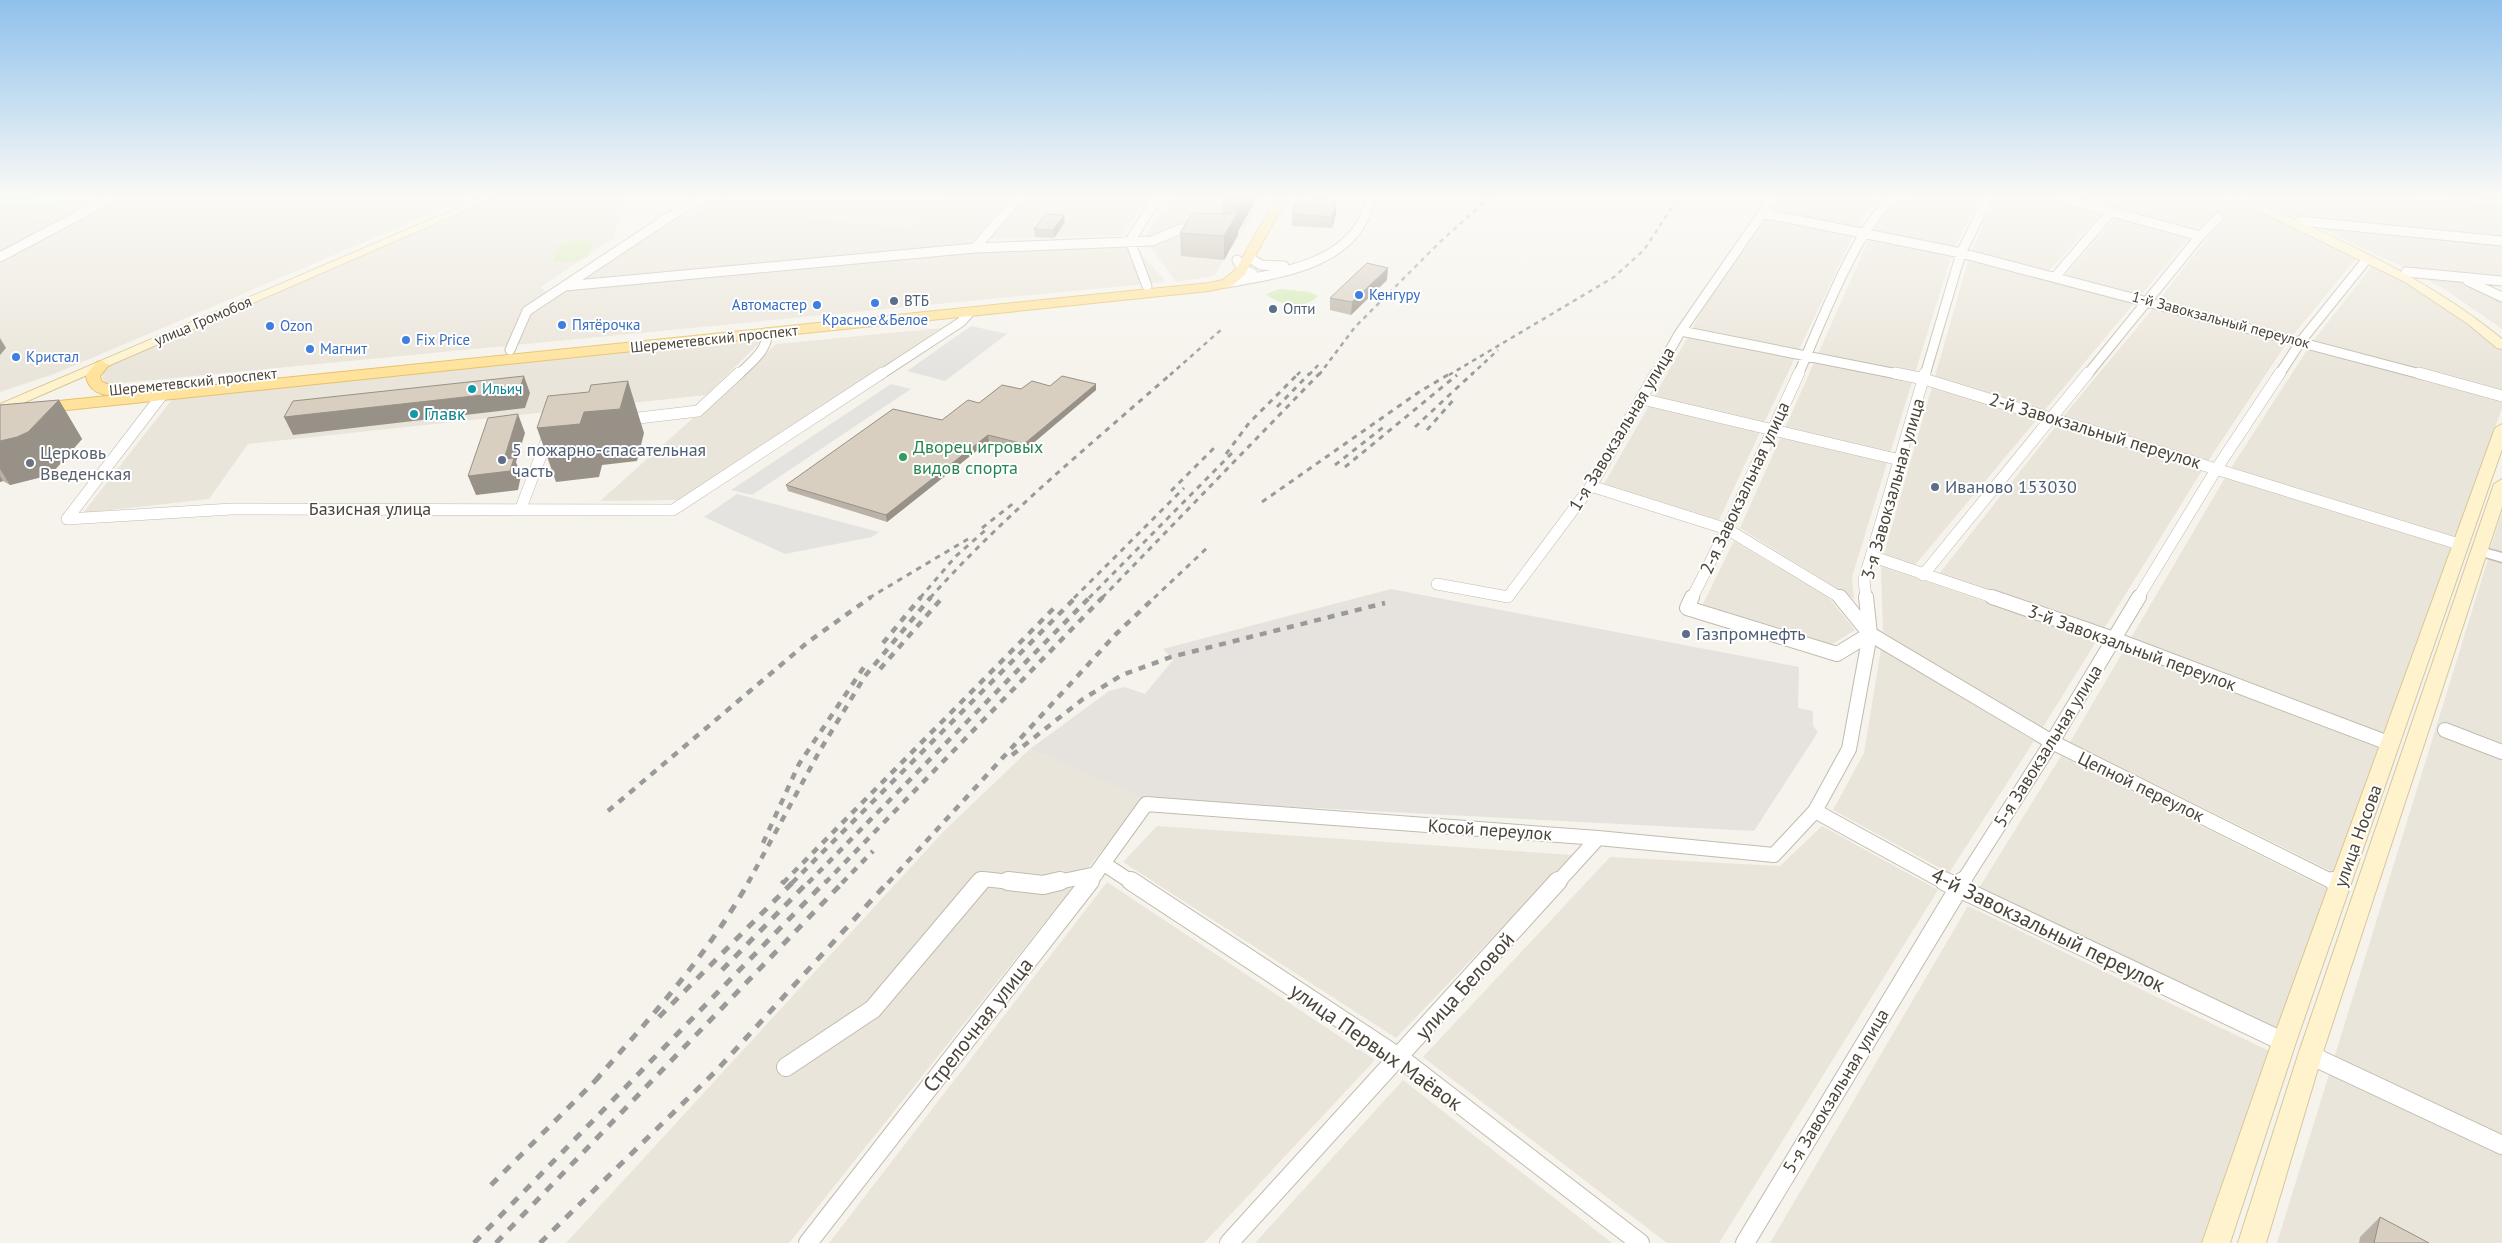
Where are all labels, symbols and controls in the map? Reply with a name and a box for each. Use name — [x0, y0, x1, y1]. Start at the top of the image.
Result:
place label: Кенгуру — [1369, 285, 1420, 304]
street label: 1-й Завокзальный переулок — [2130, 287, 2313, 353]
marker: Кенгуру — [1353, 289, 1365, 301]
street label: улица Громобоя — [151, 291, 254, 350]
place label: ВТБ — [904, 291, 929, 310]
place label: Автомастер — [732, 295, 807, 314]
marker: ВТБ — [888, 295, 900, 307]
marker: Красное&Белое — [869, 297, 881, 309]
marker: Автомастер — [811, 299, 823, 311]
place label: Опти — [1283, 299, 1315, 318]
marker: Опти — [1267, 303, 1279, 315]
place label: Красное&Белое — [822, 310, 928, 329]
place label: Пятёрочка — [572, 315, 640, 334]
place label: Ozon — [280, 316, 313, 335]
marker: Пятёрочка — [556, 319, 568, 331]
marker: Ozon — [264, 320, 276, 332]
street label: Шереметевский проспект — [629, 320, 799, 357]
place label: Fix Price — [416, 330, 470, 349]
marker: Fix Price — [400, 334, 412, 346]
place label: Магнит — [320, 339, 367, 358]
street label: 1-я Завокзальная улица — [1563, 342, 1680, 515]
marker: Магнит — [304, 343, 316, 355]
place label: Кристал — [26, 347, 79, 366]
marker: Кристал — [10, 351, 22, 363]
street label: Шереметевский проспект — [108, 363, 278, 400]
place label: Ильич — [482, 379, 522, 398]
marker: Ильич — [466, 383, 478, 395]
street label: 2-й Завокзальный переулок — [1987, 387, 2204, 474]
street label: 3-я Завокзальная улица — [1856, 396, 1929, 582]
street label: 2-я Завокзальная улица — [1694, 398, 1795, 578]
place label: Главк — [424, 402, 466, 425]
marker: Главк — [408, 408, 420, 420]
place label: Дворец игровых видов спорта — [913, 435, 1043, 479]
place label: 5 пожарно-спасательная часть — [512, 438, 706, 482]
place label: Церковь Введенская — [40, 441, 131, 485]
marker: Дворец игровых видов спорта — [897, 451, 909, 463]
marker: 5 пожарно-спасательная часть — [496, 454, 508, 466]
marker: Церковь Введенская — [24, 457, 36, 469]
place label: Иваново 153030 — [1945, 475, 2077, 498]
marker: Иваново 153030 — [1929, 481, 1941, 493]
street label: Базисная улица — [309, 497, 431, 520]
street label: 3-й Завокзальный переулок — [2025, 599, 2240, 696]
place label: Газпромнефть — [1696, 622, 1806, 645]
marker: Газпромнефть — [1680, 628, 1692, 640]
street label: 5-я Завокзальная улица — [1988, 660, 2107, 831]
street label: Цепной переулок — [2074, 746, 2208, 827]
street label: улица Носова — [2328, 781, 2387, 890]
street label: Косой переулок — [1427, 814, 1553, 845]
street label: 4-й Завокзальный переулок — [1927, 861, 2170, 998]
street label: улица Беловой — [1409, 926, 1520, 1045]
street label: Стрелочная улица — [917, 952, 1039, 1097]
street label: улица Первых Маёвок — [1285, 977, 1468, 1116]
street label: 5-я Завокзальная улица — [1777, 1004, 1894, 1177]

